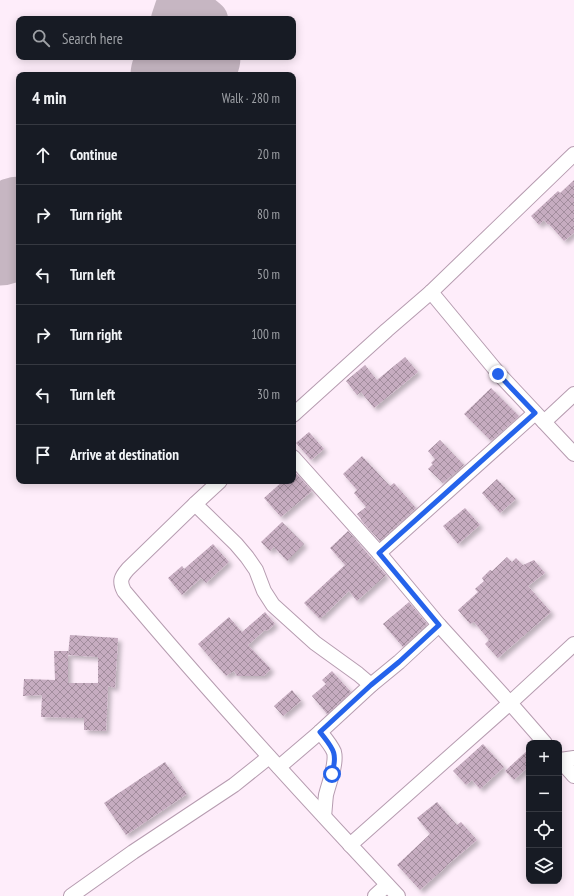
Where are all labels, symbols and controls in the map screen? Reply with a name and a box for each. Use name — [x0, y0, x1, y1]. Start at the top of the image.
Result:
search box — [16, 16, 296, 60]
icon: search — [30, 27, 52, 49]
text: Search here — [62, 29, 123, 48]
text: 4 min — [32, 87, 66, 109]
text: Walk · 280 m — [222, 90, 280, 107]
icon: ahead — [32, 144, 54, 166]
text: Continue — [70, 145, 117, 164]
text: 20 m — [257, 146, 280, 163]
icon: right — [32, 204, 54, 226]
text: Turn right — [70, 205, 122, 224]
text: 80 m — [257, 206, 280, 223]
icon: left — [32, 264, 54, 286]
text: Turn left — [70, 265, 115, 284]
text: 50 m — [257, 266, 280, 283]
icon: right — [32, 324, 54, 346]
text: Turn right — [70, 325, 122, 344]
text: 100 m — [251, 326, 280, 343]
route end — [489, 365, 507, 383]
icon: left — [32, 384, 54, 406]
text: Turn left — [70, 385, 115, 404]
text: 30 m — [257, 386, 280, 403]
icon: arrive — [32, 444, 54, 466]
text: Arrive at destination — [70, 445, 179, 464]
map controls — [526, 740, 562, 884]
button: + — [526, 740, 562, 776]
route start — [323, 765, 341, 783]
button: − — [526, 776, 562, 812]
button: locate — [526, 812, 562, 848]
button: layers — [526, 848, 562, 884]

